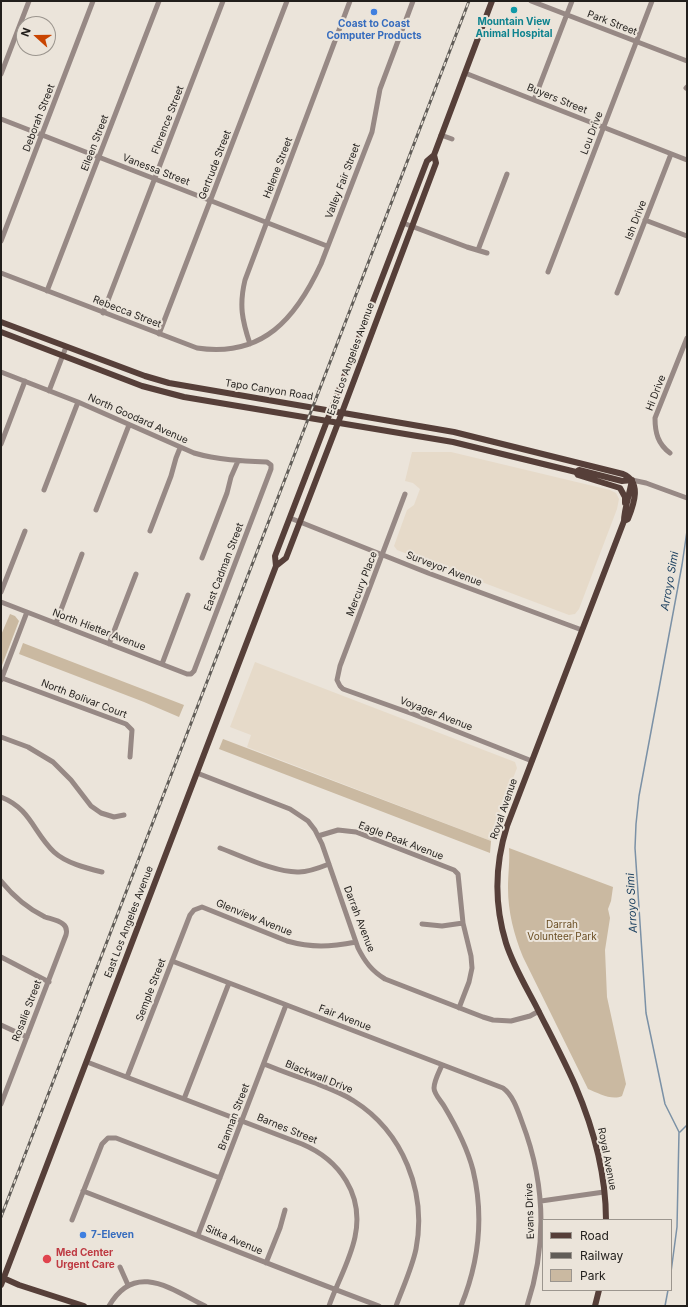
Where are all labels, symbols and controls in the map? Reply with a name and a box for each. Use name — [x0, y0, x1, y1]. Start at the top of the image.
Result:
marker: Mountain View Animal Hospital — [509, 5, 519, 15]
marker: Coast to Coast Computer Products — [369, 7, 379, 17]
street label: Park Street — [585, 8, 639, 38]
north arrow — [16, 16, 56, 56]
place label: Mountain View Animal Hospital — [476, 16, 552, 40]
place label: Coast to Coast Computer Products — [326, 18, 422, 42]
text: N — [18, 26, 34, 38]
street label: Buyers Street — [525, 81, 589, 117]
street label: Deborah Street — [21, 82, 57, 154]
street label: Florence Street — [149, 84, 187, 156]
street label: Lou Drive — [578, 110, 606, 156]
street label: Eileen Street — [79, 113, 111, 173]
street label: Gertrude Street — [196, 129, 234, 201]
street label: Helene Street — [261, 136, 295, 200]
street label: Valley Fair Street — [323, 142, 363, 220]
street label: Vanessa Street — [121, 152, 191, 188]
street label: Ish Drive — [623, 198, 649, 242]
street label: Rebecca Street — [91, 293, 163, 331]
street label: East Los Angeles Avenue — [325, 301, 377, 417]
street label: Hi Drive — [644, 373, 668, 413]
street label: Tapo Canyon Road — [224, 377, 314, 403]
street label: North Goodard Avenue — [86, 391, 190, 447]
street label: East Cadman Street — [202, 521, 246, 613]
street label: Surveyor Avenue — [404, 549, 484, 589]
street label: Mercury Place — [344, 550, 380, 618]
water label: Arroyo Simi — [658, 550, 682, 612]
street label: North Hietter Avenue — [51, 607, 147, 653]
street label: North Bolivar Court — [39, 677, 129, 721]
street label: Voyager Avenue — [398, 695, 474, 733]
street label: Royal Avenue — [488, 777, 520, 841]
street label: Eagle Peak Avenue — [357, 819, 445, 863]
street label: East Los Angeles Avenue — [102, 864, 156, 980]
water label: Arroyo Simi — [624, 873, 640, 933]
street label: Darrah Avenue — [341, 884, 377, 954]
street label: Glenview Avenue — [214, 897, 294, 939]
park label: Darrah Volunteer Park — [527, 919, 597, 942]
street label: Semple Street — [133, 957, 169, 1023]
street label: Rosalie Street — [10, 979, 44, 1043]
street label: Fair Avenue — [317, 1002, 373, 1034]
street label: Blackwall Drive — [283, 1058, 355, 1096]
street label: Brannan Street — [216, 1082, 252, 1152]
street label: Barnes Street — [255, 1111, 319, 1147]
street label: Royal Avenue — [595, 1127, 619, 1191]
street label: Evans Drive — [523, 1183, 537, 1239]
legend — [542, 1219, 672, 1291]
street label: Sitka Avenue — [204, 1223, 264, 1257]
text: Road — [580, 1228, 609, 1243]
place label: 7-Eleven — [91, 1229, 134, 1241]
marker: 7-Eleven — [78, 1230, 88, 1240]
place label: Med Center Urgent Care — [56, 1247, 115, 1270]
text: Railway — [580, 1248, 623, 1263]
marker: Med Center Urgent Care — [41, 1253, 53, 1265]
text: Park — [580, 1268, 606, 1283]

